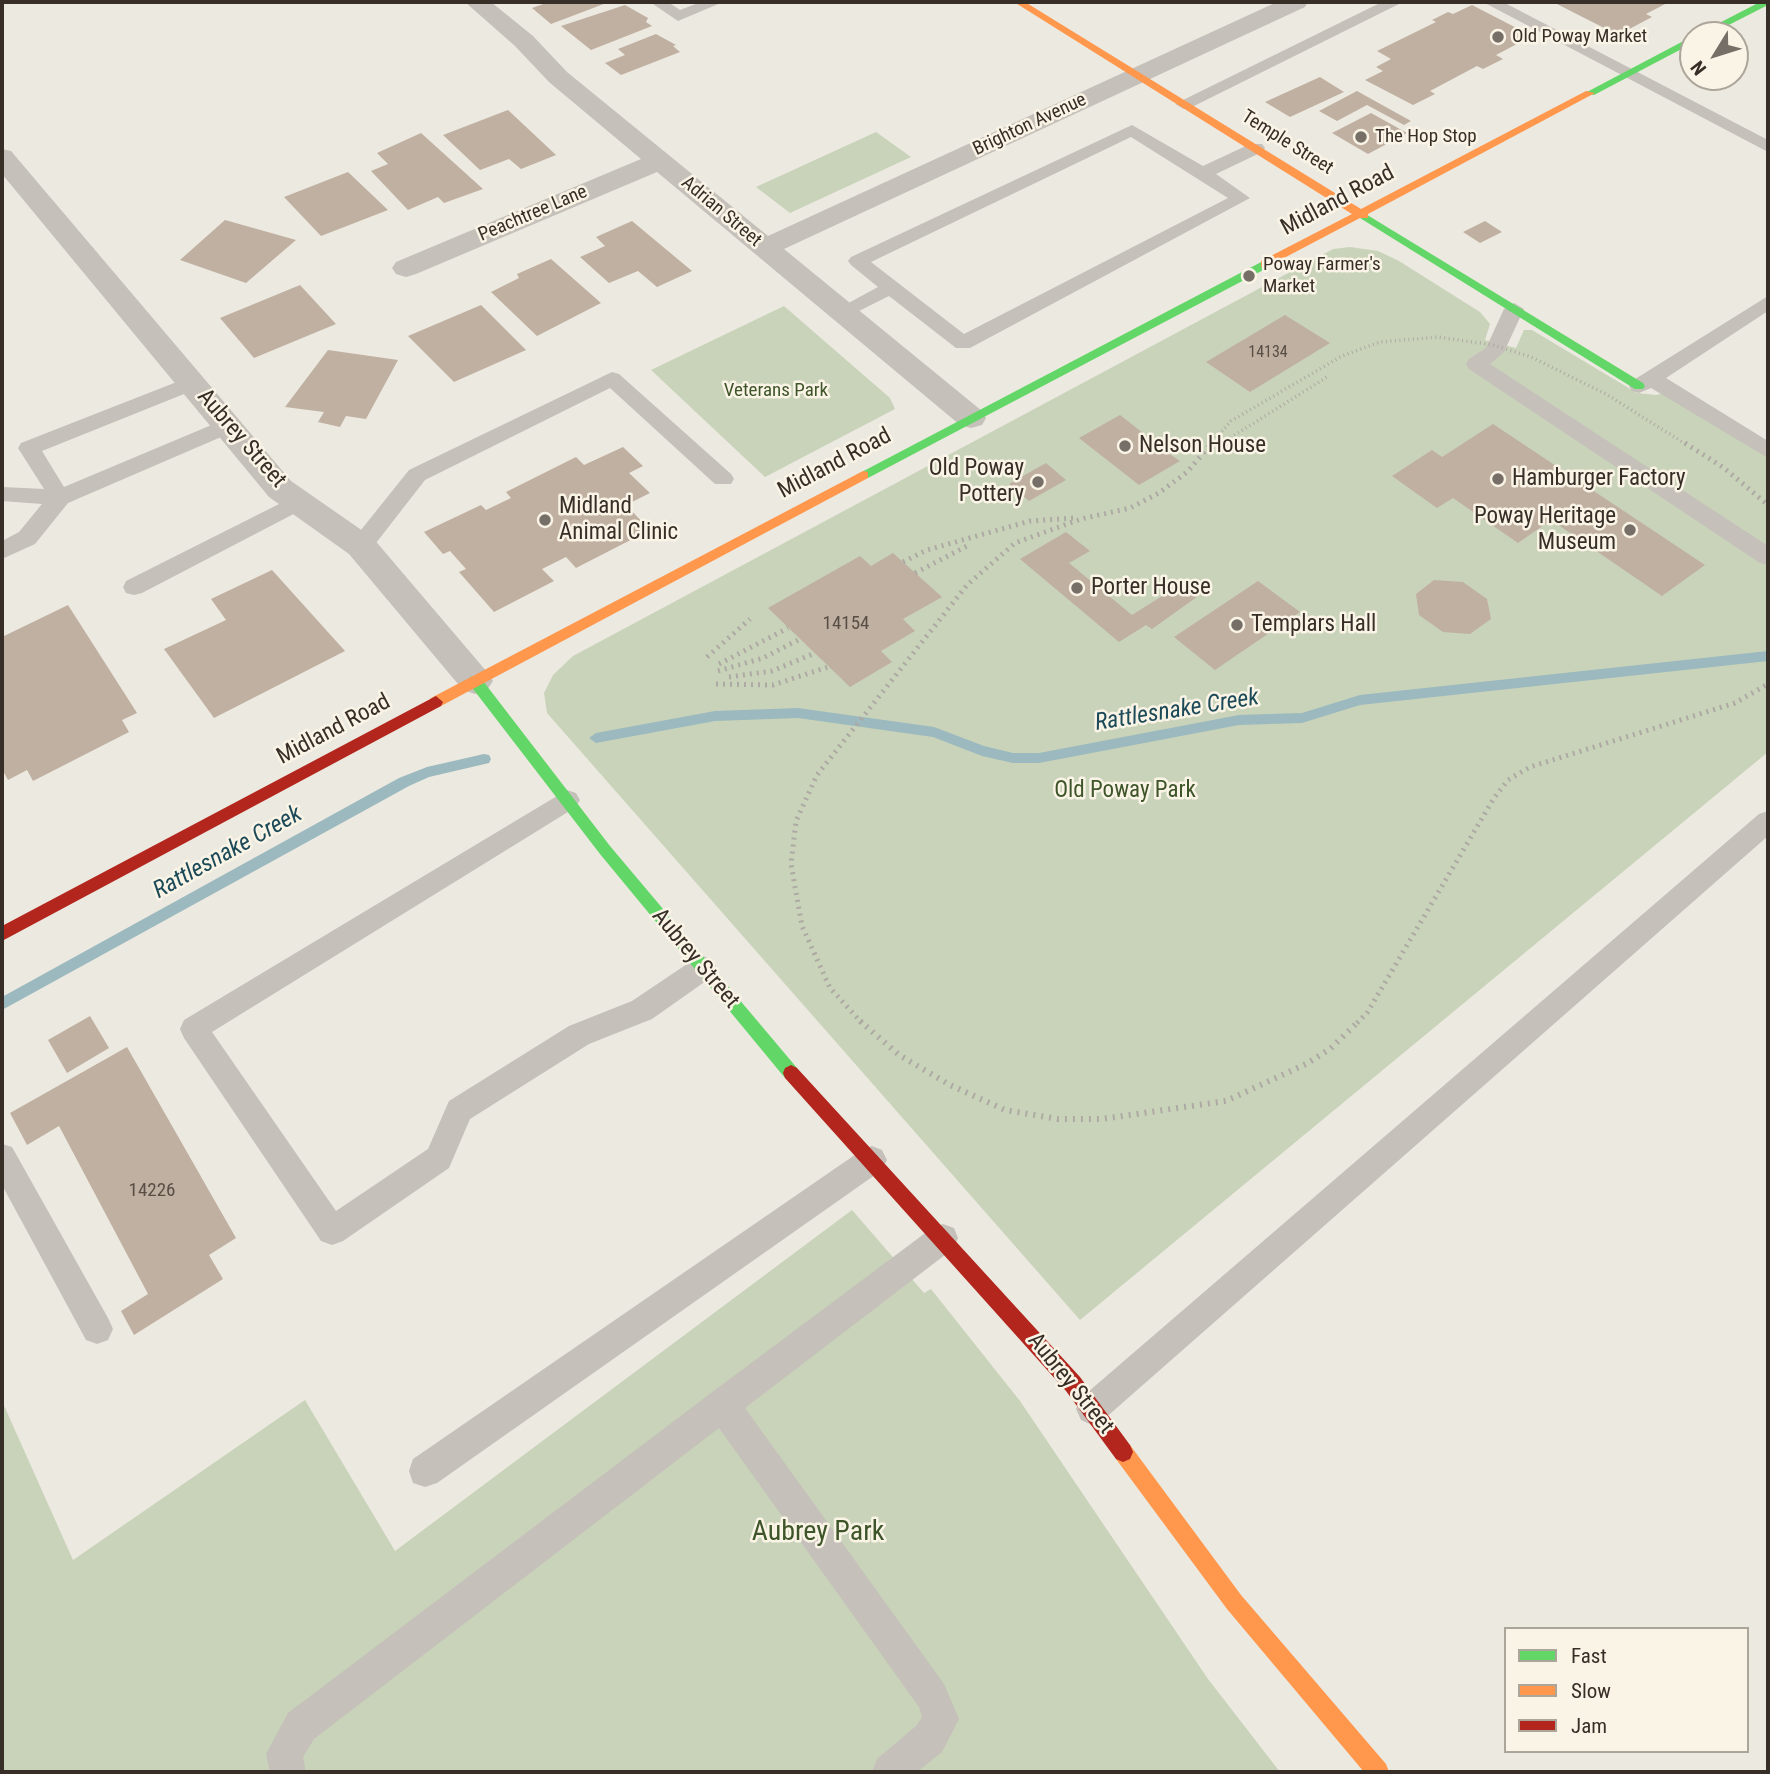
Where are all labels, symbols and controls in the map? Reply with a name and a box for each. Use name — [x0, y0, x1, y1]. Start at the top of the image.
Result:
north arrow — [1679, 21, 1749, 91]
place label: Old Poway Market — [1512, 26, 1647, 48]
marker: Old Poway Market — [1490, 29, 1506, 45]
text: N — [1686, 56, 1711, 80]
street label: Brighton Avenue — [970, 89, 1090, 161]
street label: Temple Street — [1237, 106, 1337, 180]
place label: The Hop Stop — [1375, 126, 1477, 148]
marker: The Hop Stop — [1353, 129, 1369, 145]
street label: Midland Road — [1277, 160, 1399, 242]
street label: Adrian Street — [676, 172, 766, 252]
street label: Peachtree Lane — [475, 181, 591, 247]
place label: Poway Farmer's Market — [1263, 254, 1381, 298]
marker: Poway Farmer's Market — [1241, 268, 1257, 284]
house number: 14134 — [1248, 343, 1288, 363]
park label: Veterans Park — [724, 380, 828, 402]
street label: Aubrey Street — [191, 384, 291, 494]
street label: Midland Road — [774, 423, 896, 505]
place label: Nelson House — [1139, 432, 1266, 460]
marker: Nelson House — [1117, 438, 1133, 454]
place label: Old Poway Pottery — [929, 455, 1024, 509]
place label: Hamburger Factory — [1512, 465, 1685, 493]
marker: Hamburger Factory — [1490, 471, 1506, 487]
marker: Old Poway Pottery — [1030, 474, 1046, 490]
place label: Midland Animal Clinic — [559, 493, 678, 547]
place label: Poway Heritage Museum — [1474, 503, 1616, 557]
marker: Midland Animal Clinic — [537, 512, 553, 528]
marker: Poway Heritage Museum — [1622, 522, 1638, 538]
place label: Porter House — [1091, 574, 1211, 602]
marker: Porter House — [1069, 580, 1085, 596]
place label: Templars Hall — [1251, 611, 1376, 639]
house number: 14154 — [823, 613, 869, 635]
marker: Templars Hall — [1229, 617, 1245, 633]
water label: Rattlesnake Creek — [1093, 684, 1261, 738]
street label: Midland Road — [273, 689, 395, 771]
park label: Old Poway Park — [1054, 777, 1196, 805]
water label: Rattlesnake Creek — [149, 800, 307, 906]
street label: Aubrey Street — [645, 903, 745, 1015]
house number: 14226 — [129, 1180, 175, 1202]
street label: Aubrey Street — [1021, 1328, 1119, 1440]
park label: Aubrey Park — [752, 1516, 884, 1550]
legend — [1504, 1627, 1749, 1753]
text: Fast — [1571, 1644, 1607, 1668]
text: Slow — [1571, 1679, 1611, 1703]
text: Jam — [1571, 1714, 1607, 1738]

